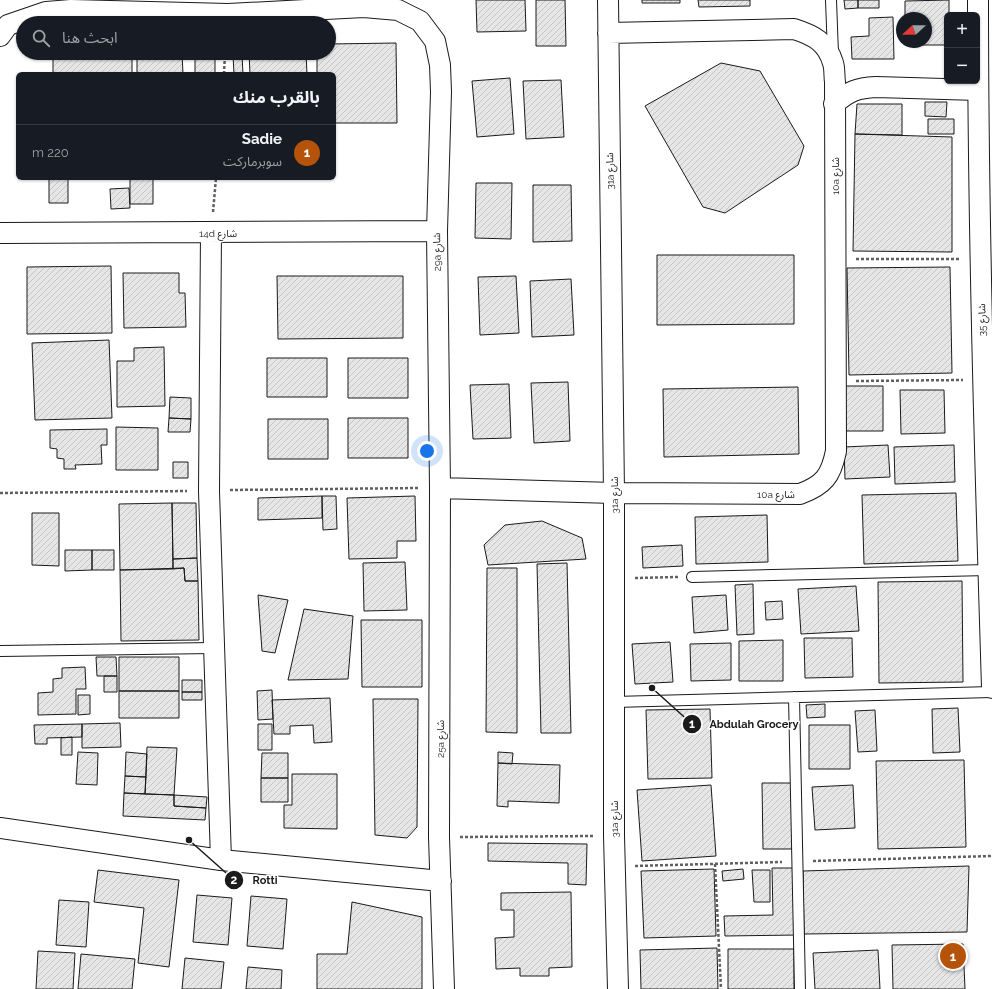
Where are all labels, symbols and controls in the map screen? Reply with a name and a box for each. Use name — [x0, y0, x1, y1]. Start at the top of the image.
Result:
north arrow — [896, 12, 932, 48]
map controls — [944, 12, 980, 84]
button: + — [944, 12, 980, 48]
search box — [16, 16, 336, 60]
icon: search — [30, 27, 52, 49]
text: ابحث هنا — [62, 29, 118, 47]
button: − — [944, 48, 980, 84]
text: بالقرب منك — [233, 87, 320, 107]
text: Sadie — [242, 130, 282, 148]
text: 220 m — [32, 145, 69, 160]
text: 1 — [304, 145, 310, 160]
street label: 31a شارع — [604, 152, 618, 190]
text: سوبرماركت — [223, 154, 282, 169]
street label: 10a شارع — [830, 157, 843, 195]
street label: 14d شارع — [199, 228, 237, 241]
street label: 29a شارع — [431, 232, 445, 271]
street label: شارع 35 — [976, 303, 990, 337]
your location — [417, 441, 437, 461]
street label: 31a شارع — [609, 476, 622, 514]
street label: 10a شارع — [757, 489, 795, 502]
callout: Abdulah Grocery — [682, 713, 807, 736]
text: 1 — [689, 717, 695, 731]
text: Abdulah Grocery — [709, 718, 799, 731]
street label: 25a شارع — [435, 720, 448, 758]
street label: 31a شارع — [609, 800, 622, 838]
callout: Rotti — [224, 868, 285, 891]
text: 2 — [231, 873, 238, 887]
text: Rotti — [253, 874, 278, 887]
pin: 1 — [940, 941, 966, 971]

